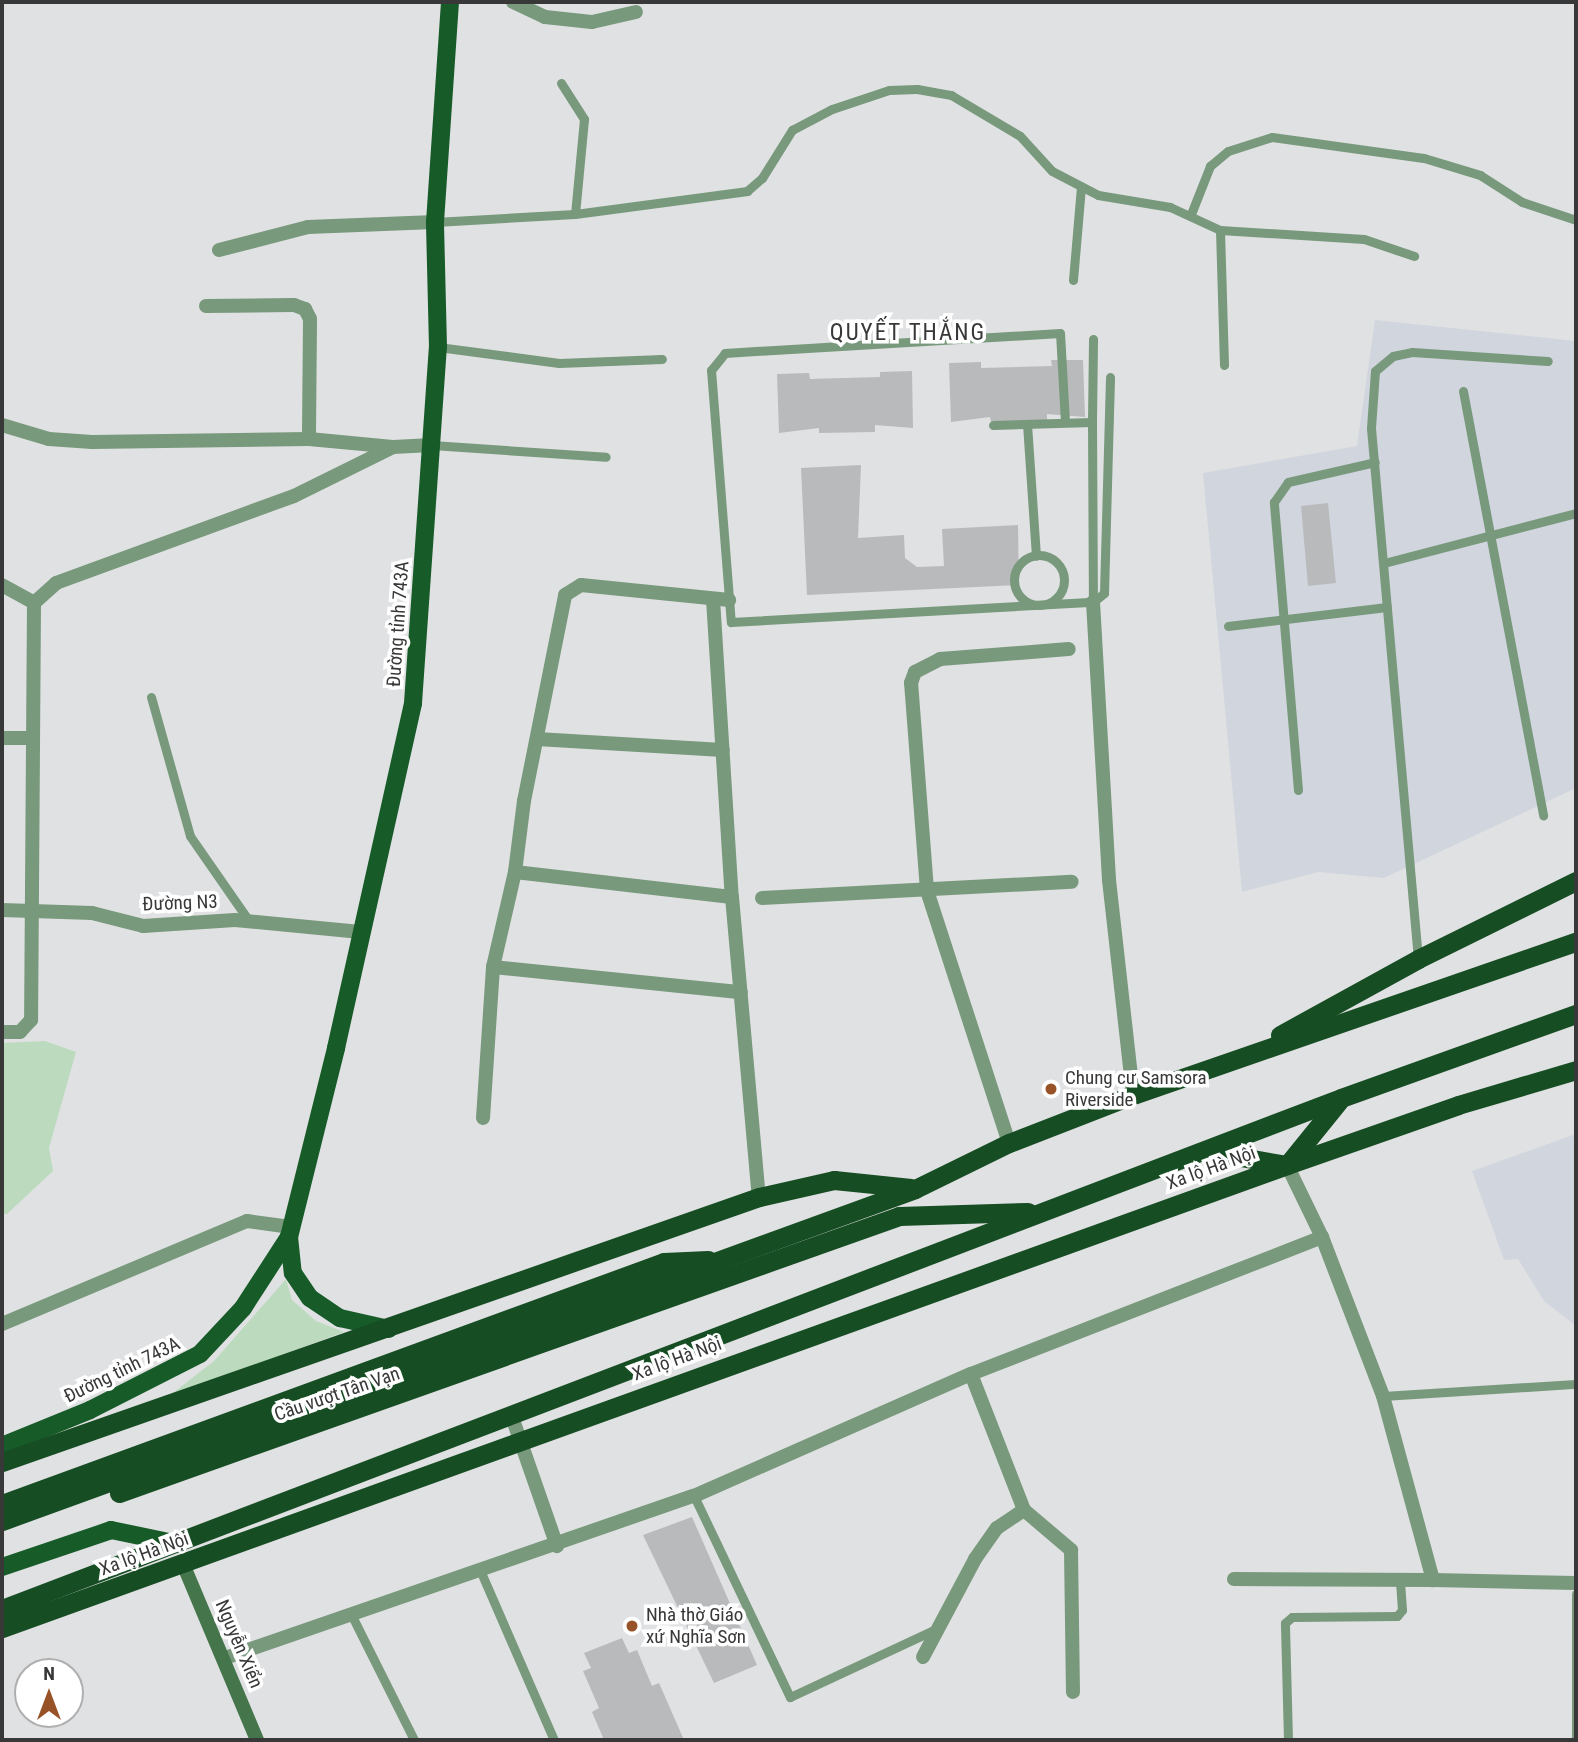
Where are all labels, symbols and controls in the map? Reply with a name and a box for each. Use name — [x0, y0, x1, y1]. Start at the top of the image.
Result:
district label: QUYẾT THẮNG — [831, 319, 985, 347]
street label: Đường tỉnh 743A — [382, 560, 414, 688]
street label: Đường N3 — [142, 890, 218, 916]
place label: Chung cư Samsora Riverside — [1065, 1067, 1207, 1111]
marker: Chung cư Samsora Riverside — [1043, 1081, 1059, 1097]
street label: Xa lộ Hà Nội — [1163, 1141, 1259, 1195]
street label: Đường tỉnh 743A — [60, 1332, 184, 1408]
street label: Xa lộ Hà Nội — [629, 1332, 725, 1386]
street label: Cầu vượt Tân Vạn — [271, 1362, 403, 1426]
street label: Xa lộ Hà Nội — [96, 1527, 192, 1581]
street label: Nguyễn Xiển — [210, 1596, 268, 1692]
place label: Nhà thờ Giáo xứ Nghĩa Sơn — [646, 1604, 746, 1648]
marker: Nhà thờ Giáo xứ Nghĩa Sơn — [624, 1618, 640, 1634]
north arrow — [14, 1658, 84, 1728]
text: N — [43, 1662, 55, 1685]

